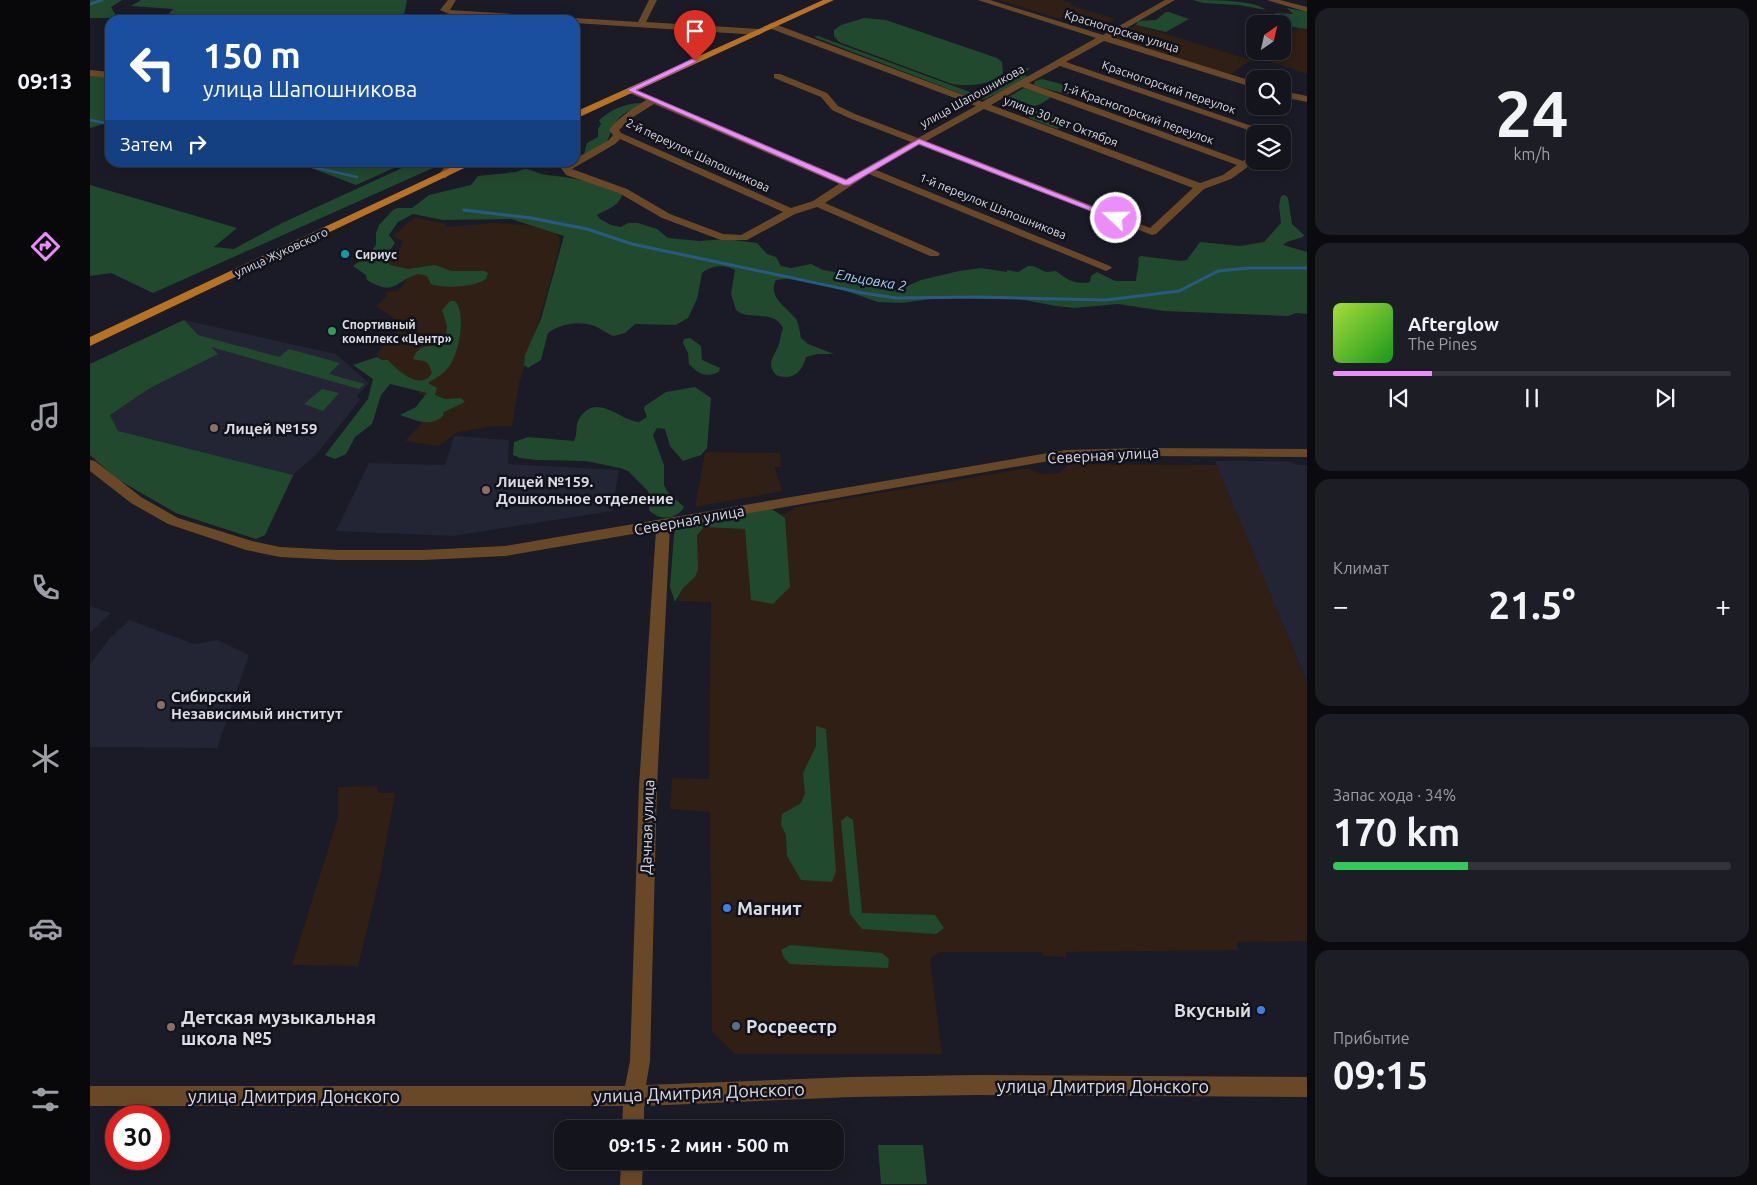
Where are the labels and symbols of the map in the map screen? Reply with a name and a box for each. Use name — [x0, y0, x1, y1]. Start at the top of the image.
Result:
street label: Красногорская улица — [1063, 7, 1181, 55]
pin — [674, 10, 716, 61]
north arrow — [1246, 15, 1291, 60]
street label: Красногорский переулок — [1100, 58, 1238, 116]
street label: улица Шапошникова — [918, 62, 1026, 130]
street label: 1-й Красногорский переулок — [1060, 79, 1216, 147]
street label: улица 30 лет Октября — [1002, 93, 1120, 149]
street label: 2-й переулок Шапошникова — [624, 116, 772, 194]
street label: 1-й переулок Шапошникова — [918, 171, 1068, 241]
position arrow — [1089, 191, 1141, 243]
street label: улица Жуковского — [232, 225, 330, 279]
marker: Сириус — [339, 248, 351, 260]
place label: Сириус — [355, 248, 397, 261]
water label: Ельцовка 2 — [835, 266, 908, 294]
place label: Спортивный комплекс «Центр» — [342, 318, 452, 345]
marker: Спортивный комплекс «Центр» — [326, 325, 338, 337]
place label: Лицей №159 — [224, 420, 317, 437]
marker: Лицей №159 — [208, 422, 220, 434]
street label: Северная улица — [1047, 444, 1159, 466]
place label: Лицей №159. Дошкольное отделение — [496, 473, 674, 507]
marker: Лицей №159. Дошкольное отделение — [480, 484, 492, 496]
street label: Северная улица — [632, 502, 746, 538]
place label: Сибирский Независимый институт — [171, 688, 343, 722]
marker: Сибирский Независимый институт — [155, 699, 167, 711]
street label: Дачная улица — [637, 779, 657, 875]
place label: Магнит — [737, 898, 801, 918]
marker: Магнит — [721, 902, 733, 914]
place label: Вкусный — [1174, 1000, 1251, 1020]
marker: Вкусный — [1255, 1004, 1267, 1016]
place label: Детская музыкальная школа №5 — [181, 1007, 376, 1048]
place label: Росреестр — [746, 1016, 837, 1036]
marker: Росреестр — [730, 1020, 742, 1032]
marker: Детская музыкальная школа №5 — [165, 1021, 177, 1033]
street label: улица Дмитрия Донского — [997, 1076, 1209, 1096]
street label: улица Дмитрия Донского — [593, 1078, 805, 1106]
street label: улица Дмитрия Донского — [188, 1086, 400, 1106]
speed limit sign: 30 — [105, 1105, 170, 1170]

